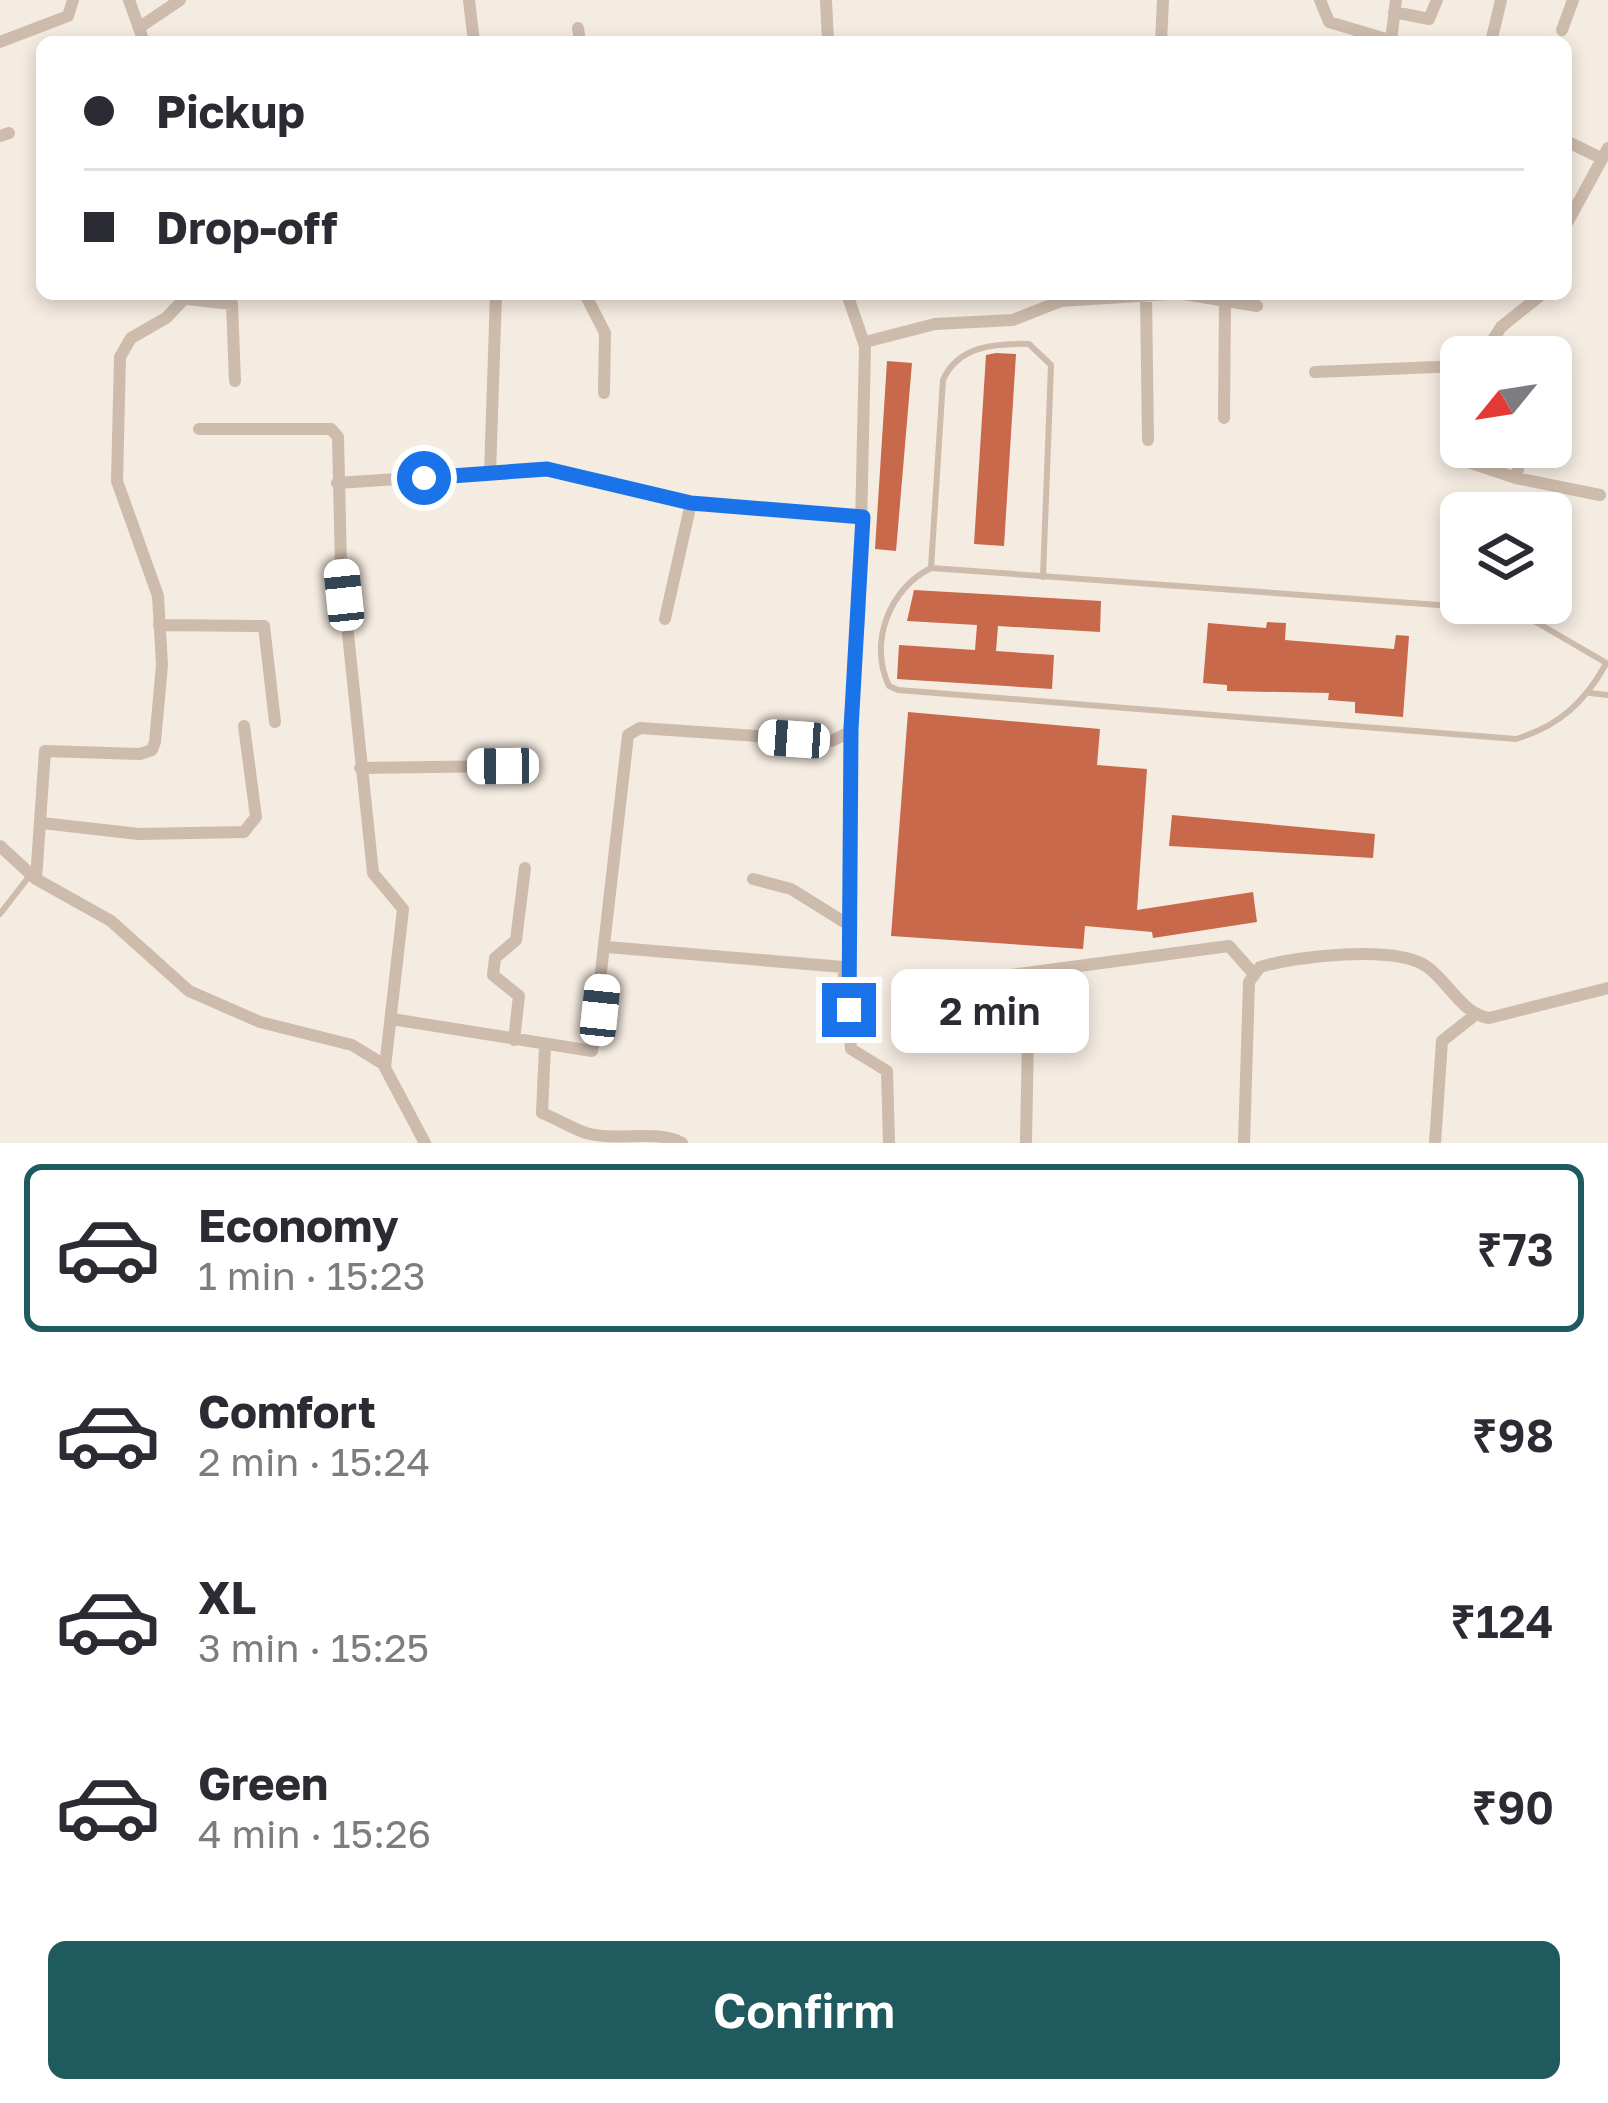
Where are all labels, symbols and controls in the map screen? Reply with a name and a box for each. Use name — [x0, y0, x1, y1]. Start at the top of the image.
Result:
text: Pickup — [156, 84, 305, 138]
text: Drop-off — [156, 200, 337, 254]
north arrow — [1440, 336, 1572, 468]
map controls — [1440, 336, 1572, 624]
route start — [397, 451, 451, 505]
button: layers — [1440, 492, 1572, 624]
car — [322, 557, 366, 633]
car — [757, 719, 831, 759]
car — [467, 747, 539, 785]
callout: 2 min — [891, 968, 1089, 1052]
car — [578, 972, 622, 1048]
route end — [822, 983, 876, 1037]
text: 2 min — [939, 987, 1041, 1034]
icon: car — [54, 1194, 162, 1302]
text: Economy — [198, 1198, 399, 1252]
text: ₹73 — [1477, 1222, 1554, 1276]
text: 1 min · 15:23 — [198, 1252, 426, 1299]
icon: car — [54, 1380, 162, 1488]
text: Comfort — [198, 1384, 376, 1438]
text: ₹98 — [1472, 1408, 1554, 1462]
text: 2 min · 15:24 — [198, 1438, 430, 1485]
icon: car — [54, 1566, 162, 1674]
text: XL — [198, 1570, 256, 1624]
text: ₹124 — [1450, 1594, 1554, 1648]
text: 3 min · 15:25 — [198, 1624, 429, 1671]
icon: car — [54, 1752, 162, 1860]
text: Green — [198, 1756, 328, 1810]
text: ₹90 — [1471, 1780, 1554, 1834]
text: 4 min · 15:26 — [198, 1810, 431, 1857]
button: Confirm — [48, 1941, 1560, 2079]

